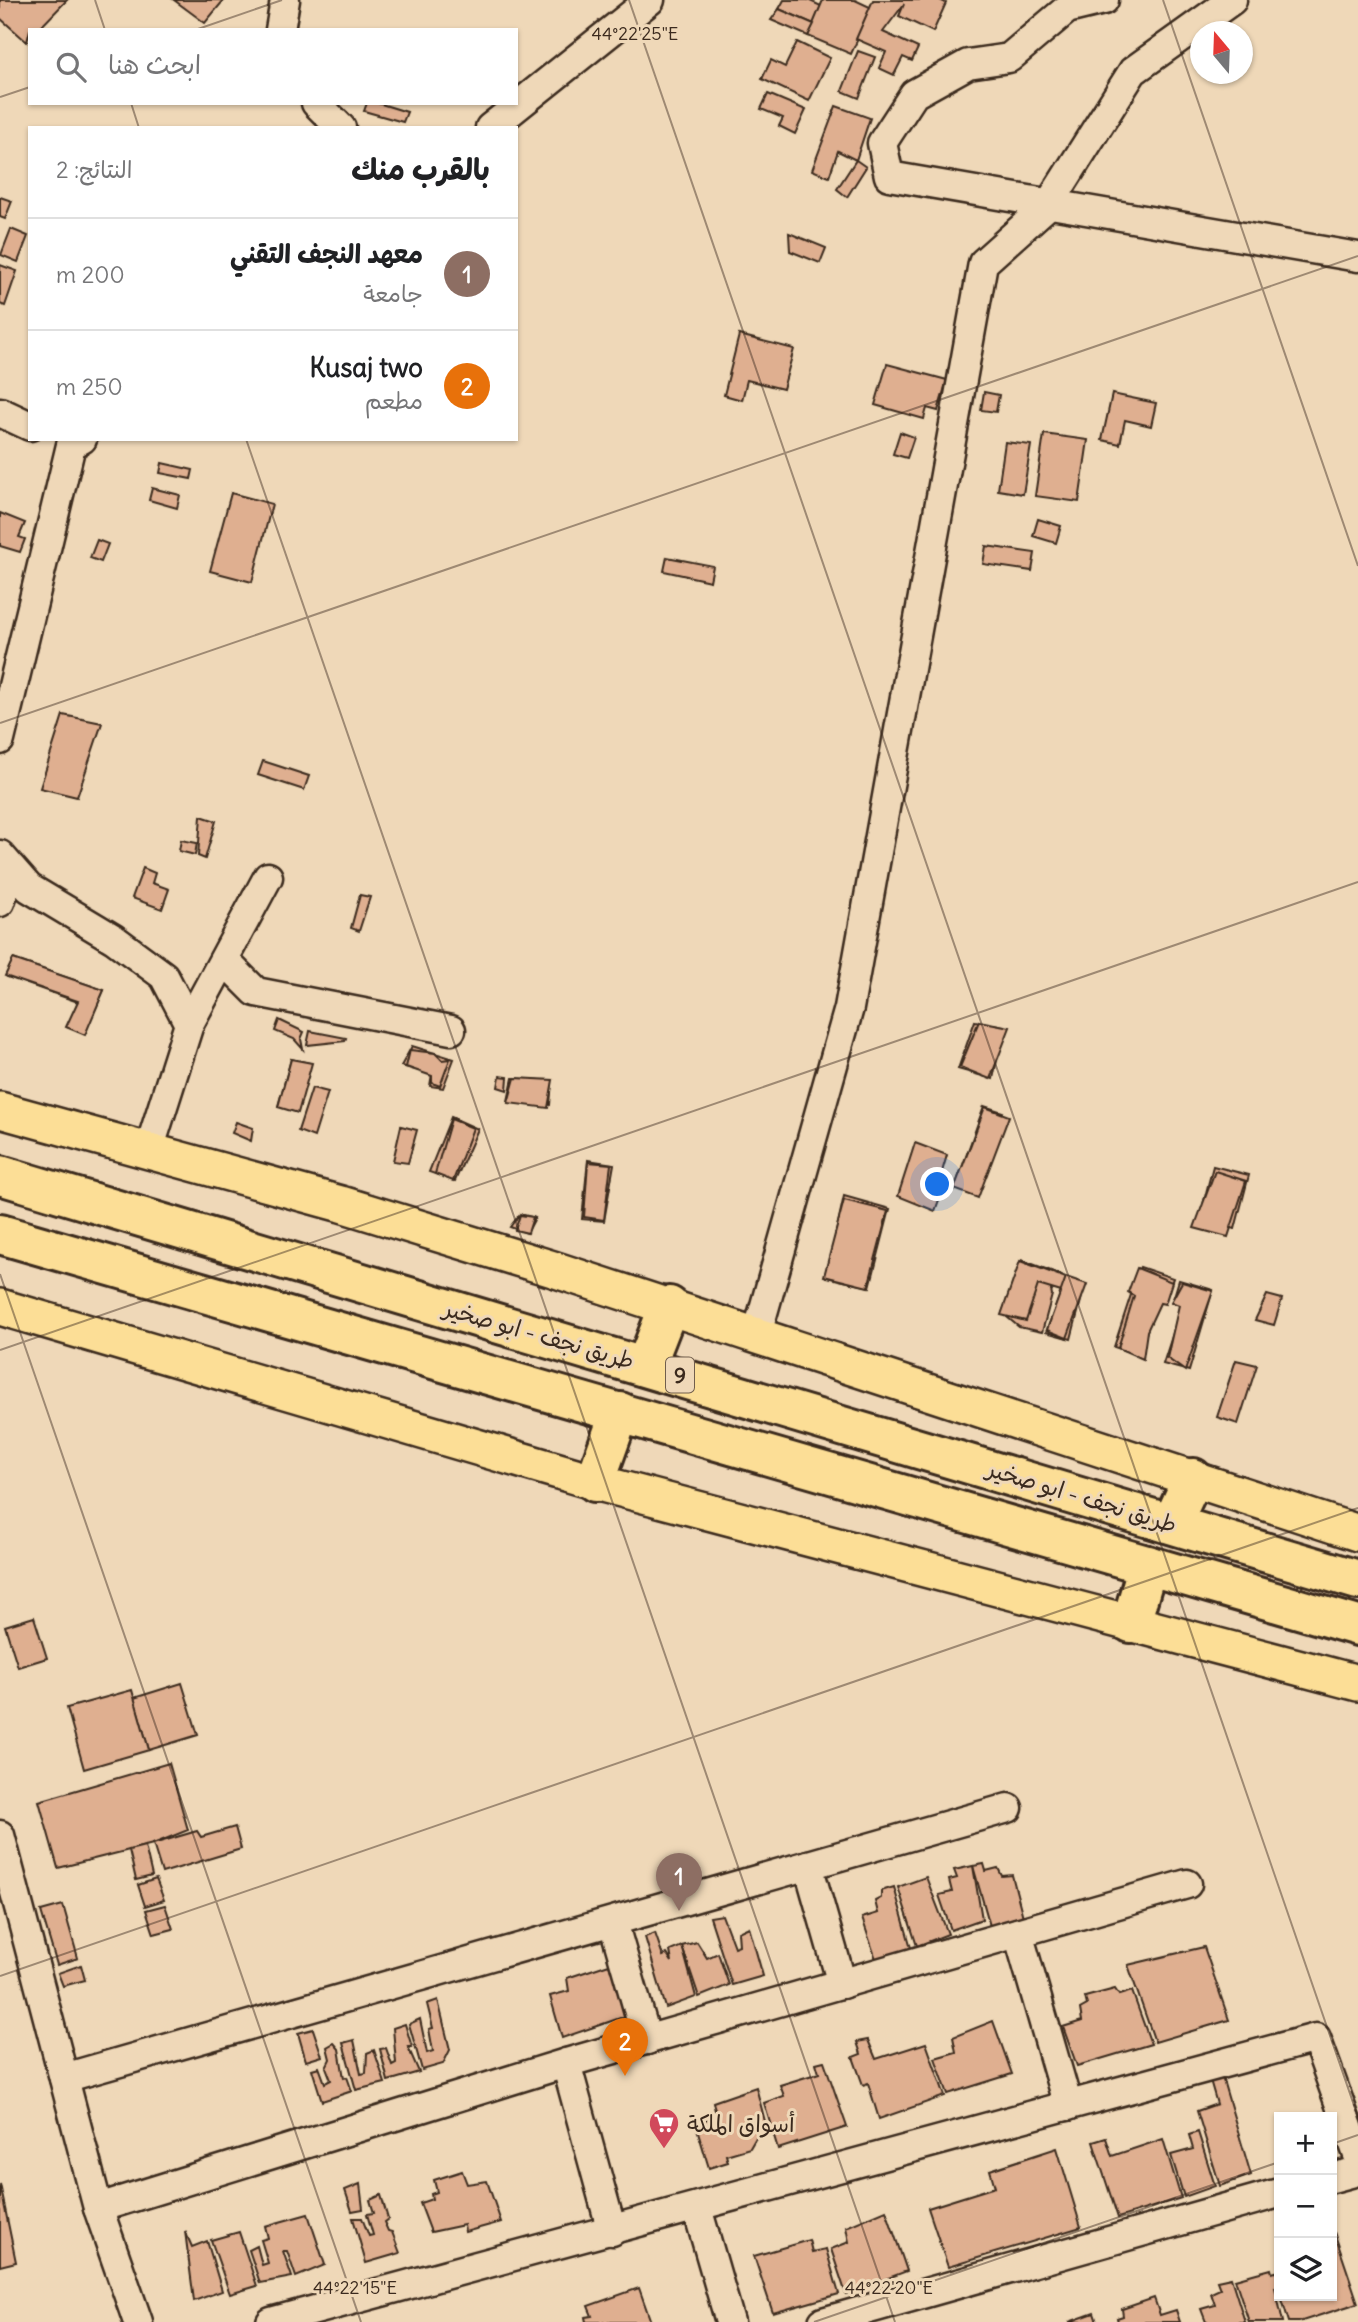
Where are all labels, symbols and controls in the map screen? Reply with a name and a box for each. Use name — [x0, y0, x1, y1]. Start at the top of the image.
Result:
north arrow — [1190, 21, 1253, 84]
text: 44°22'25"E — [592, 22, 678, 45]
search box — [28, 28, 518, 105]
icon: search — [52, 48, 90, 86]
text: ابحث هنا — [108, 48, 201, 81]
text: بالقرب منك — [351, 150, 490, 188]
text: النتائج: 2 — [56, 155, 132, 184]
text: معهد النجف التقني — [230, 237, 423, 270]
text: 200 m — [56, 260, 125, 289]
text: 1 — [462, 260, 472, 289]
text: جامعة — [363, 279, 423, 308]
text: Kusaj two — [310, 351, 423, 384]
text: 250 m — [56, 372, 123, 401]
text: 2 — [461, 372, 473, 401]
text: مطعم — [365, 386, 423, 415]
your location — [920, 1167, 954, 1201]
street label: طريق نجف - ابو صخير — [438, 1292, 638, 1375]
road number: 9 — [666, 1358, 694, 1392]
street label: طريق نجف - ابو صخير — [982, 1453, 1180, 1539]
pin: 1 — [656, 1853, 702, 1911]
pin: 2 — [602, 2018, 648, 2076]
supermarket icon: أسواق الملكة — [647, 2106, 681, 2150]
place label: أسواق الملكة — [687, 2109, 795, 2138]
map controls — [1274, 2112, 1337, 2301]
button: + — [1274, 2112, 1337, 2175]
button: − — [1274, 2175, 1337, 2238]
button: layers — [1274, 2238, 1337, 2301]
text: 44°22'15"E — [313, 2276, 397, 2299]
text: 44°22'20"E — [845, 2276, 933, 2299]

